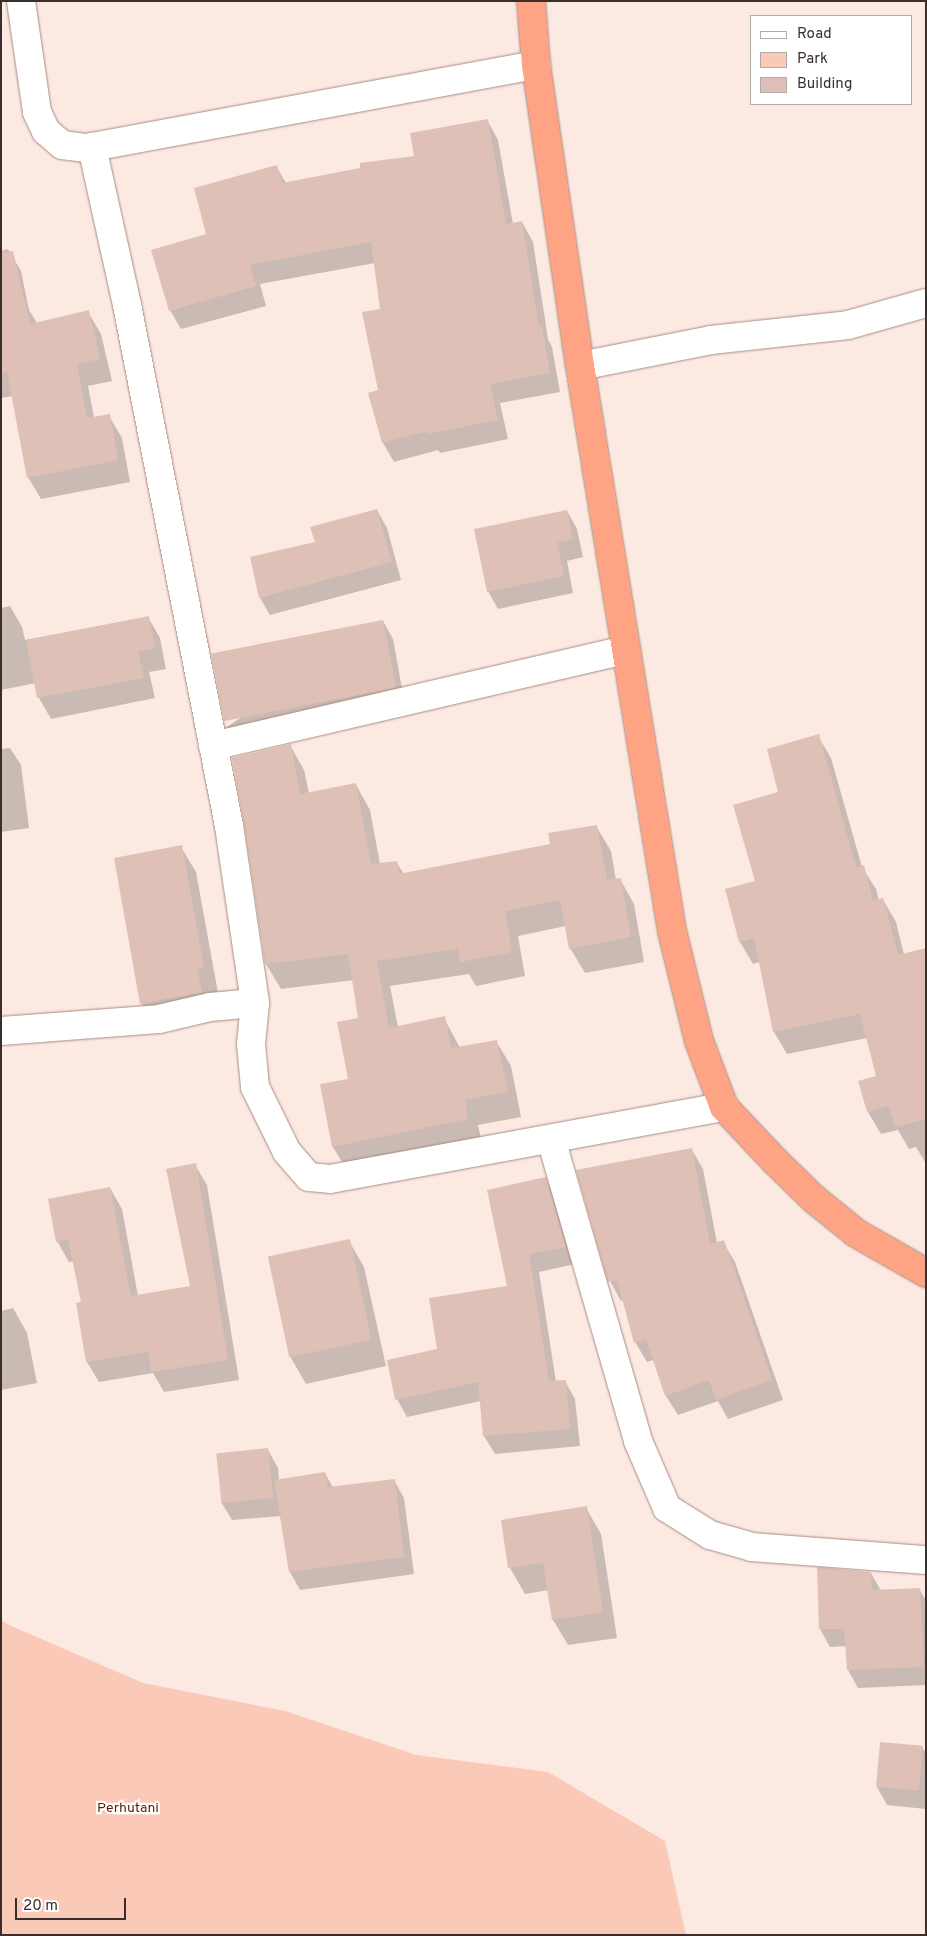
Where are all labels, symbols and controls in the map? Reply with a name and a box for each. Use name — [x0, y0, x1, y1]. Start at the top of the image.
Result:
legend — [750, 15, 912, 105]
text: Road — [797, 25, 832, 44]
text: Park — [797, 50, 828, 69]
text: Building — [797, 75, 852, 94]
park label: Perhutani — [97, 1801, 159, 1817]
scale bar — [18, 1888, 129, 1920]
text: 20 m — [23, 1897, 58, 1916]

